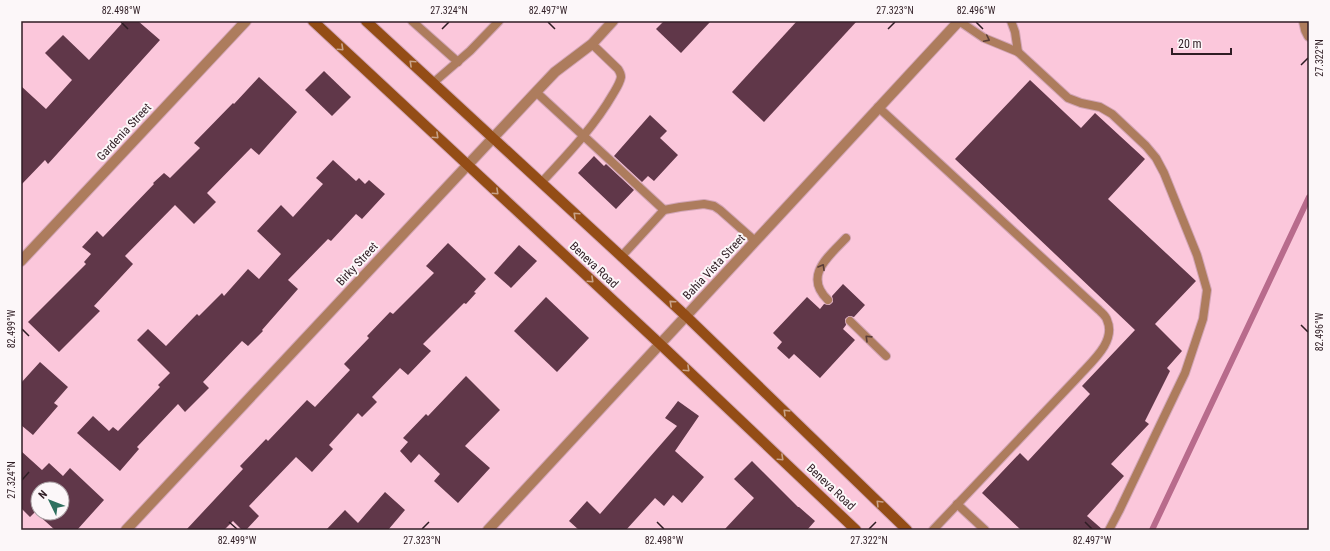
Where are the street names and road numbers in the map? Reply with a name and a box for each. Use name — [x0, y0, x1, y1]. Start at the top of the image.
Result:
street label: Gardenia Street — [94, 100, 154, 164]
street label: Bahia Vista Street — [680, 231, 748, 303]
street label: Birky Street — [333, 239, 381, 289]
street label: Beneva Road — [567, 239, 621, 291]
street label: Beneva Road — [804, 461, 858, 513]

